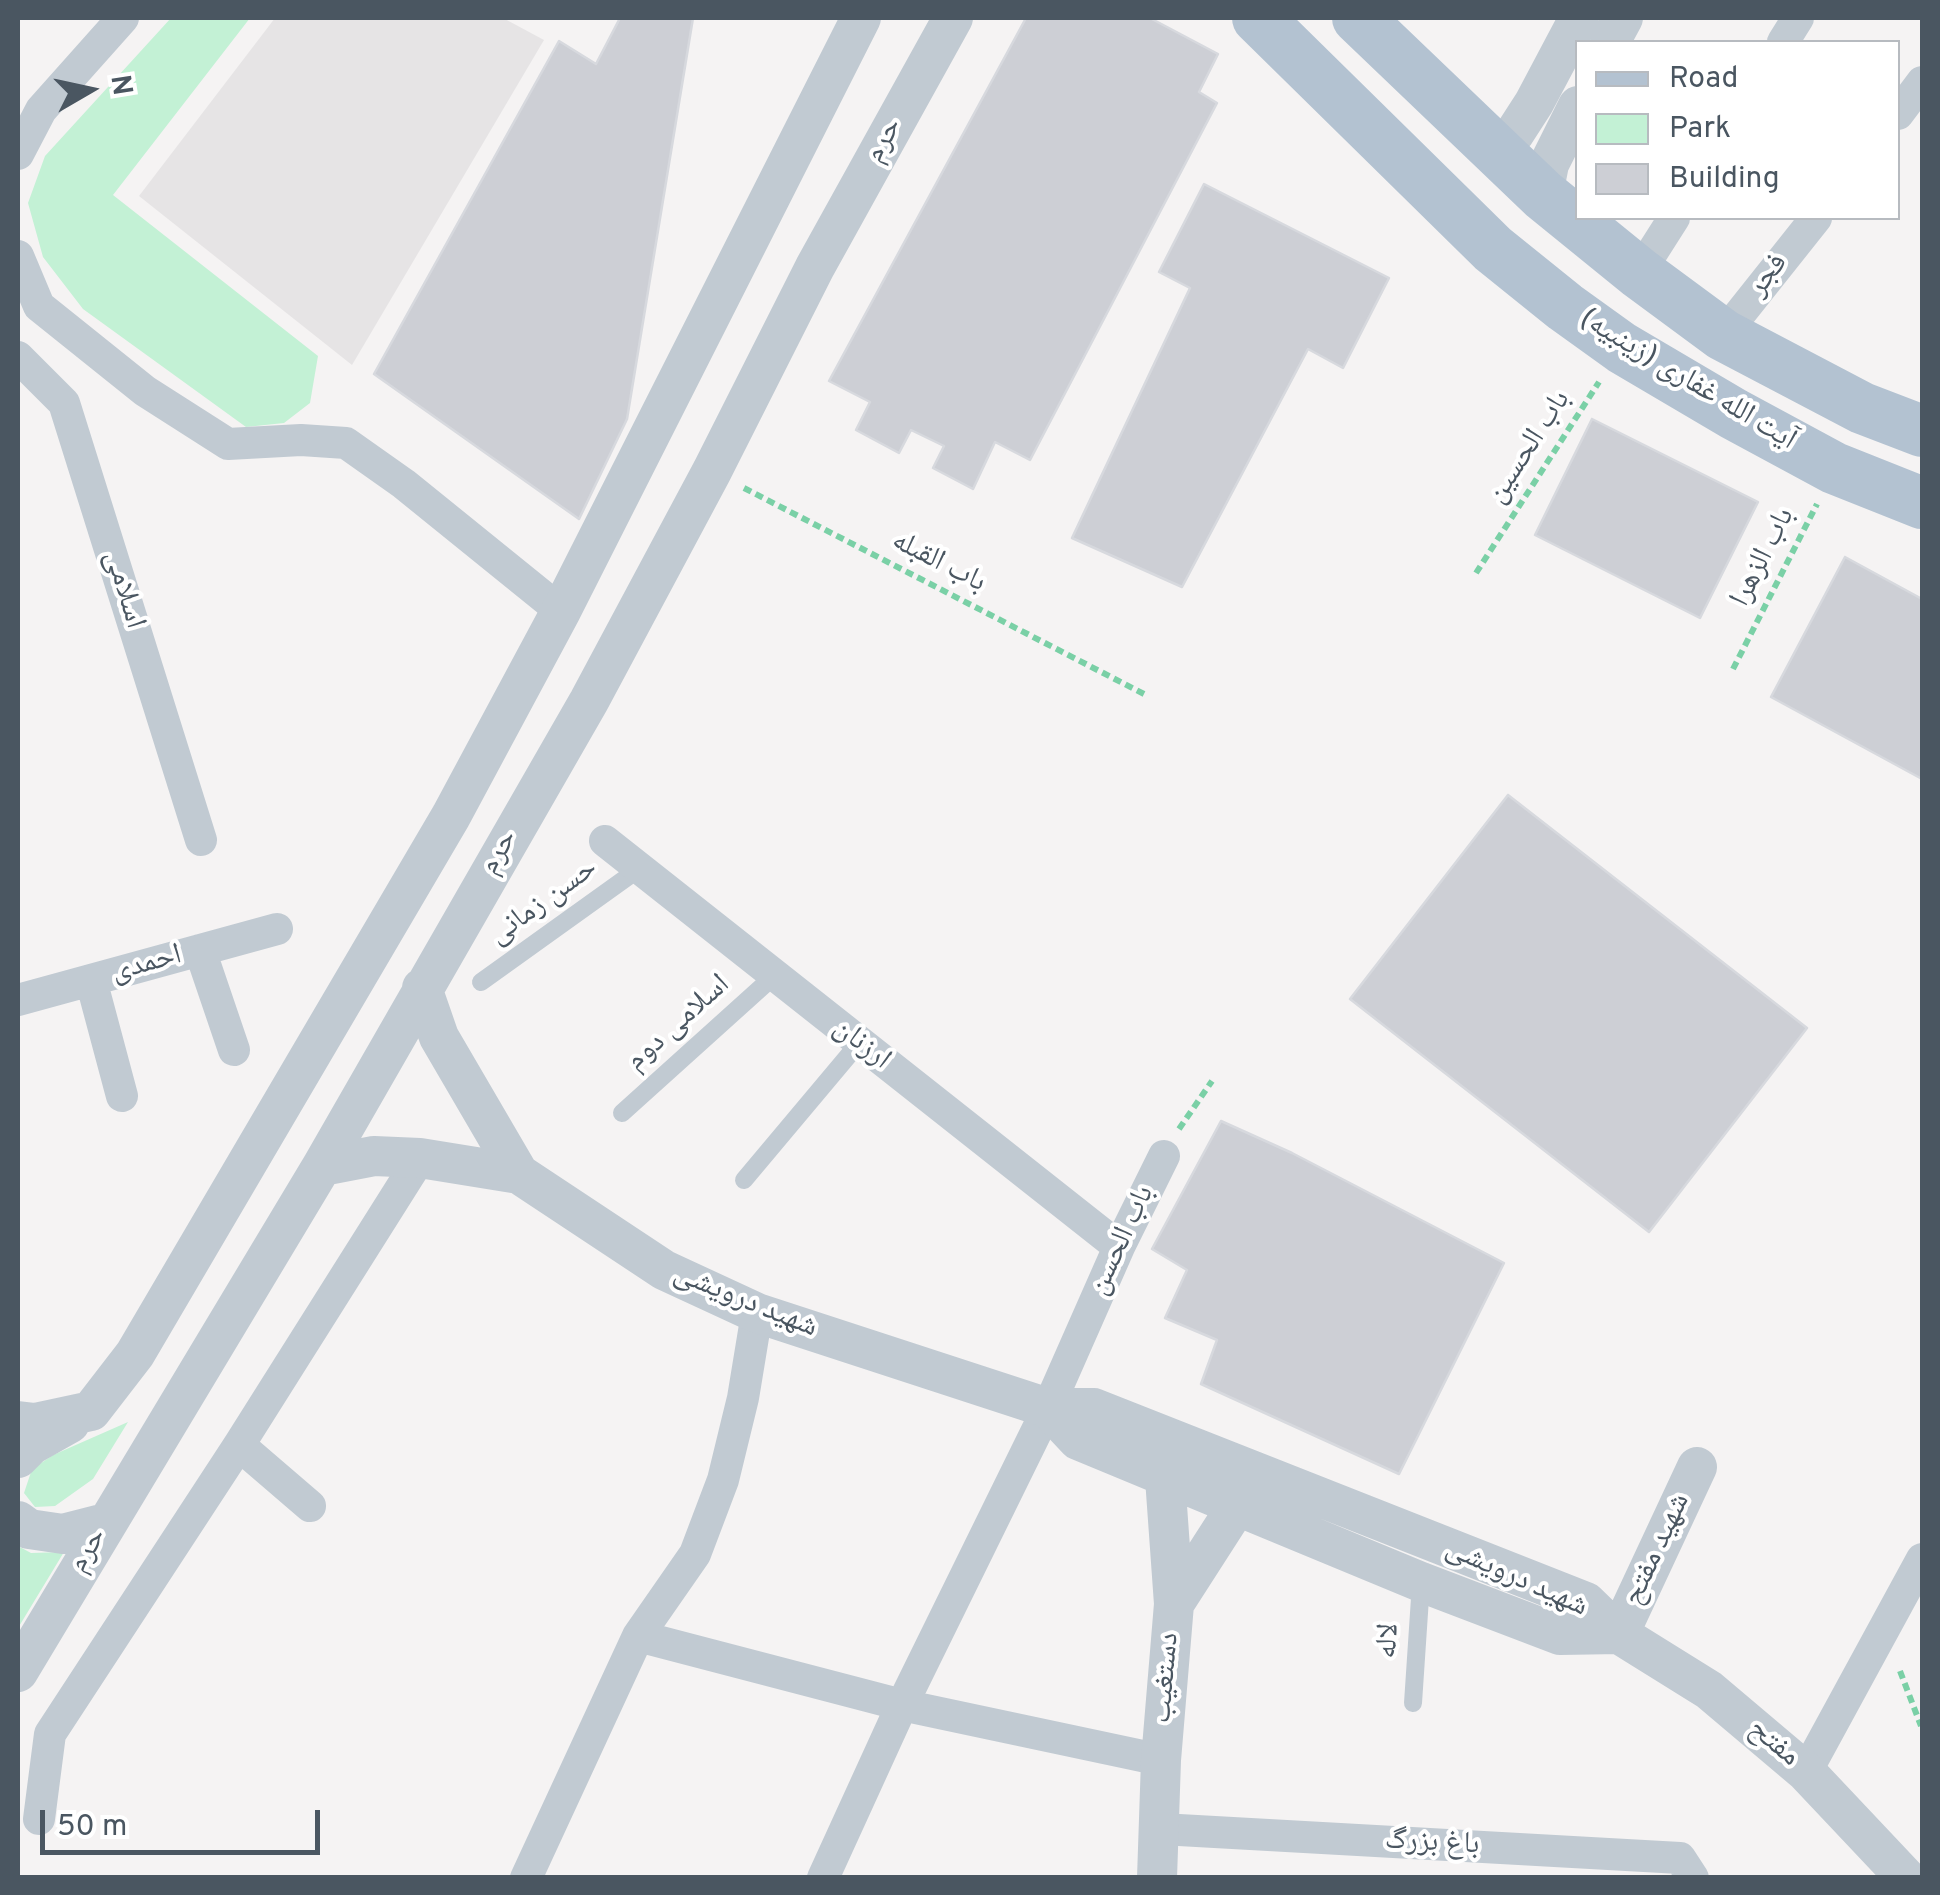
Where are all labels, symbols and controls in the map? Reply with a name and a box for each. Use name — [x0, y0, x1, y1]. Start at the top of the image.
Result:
north arrow — [40, 40, 140, 140]
legend — [1575, 40, 1900, 220]
text: Road — [1669, 61, 1738, 98]
text: N — [100, 73, 139, 98]
text: Park — [1669, 111, 1731, 148]
street label: حرم — [858, 112, 912, 170]
text: Building — [1669, 161, 1780, 198]
street label: فجر — [1741, 247, 1797, 305]
street label: آیت الله غفاری (زینبیه) — [1572, 302, 1802, 460]
street label: باب الحسین — [1480, 385, 1580, 511]
street label: باب الزهرا — [1724, 503, 1804, 613]
street label: باب القبله — [885, 524, 991, 602]
street label: اسلامی — [94, 547, 152, 633]
street label: حرم — [473, 824, 527, 882]
street label: حسن زمانی — [483, 852, 605, 954]
street label: احمدی — [108, 938, 186, 992]
street label: اسلامی دوم — [620, 968, 738, 1080]
street label: ارزنان — [825, 1011, 897, 1079]
street label: باب الحسن — [1082, 1180, 1164, 1302]
street label: شهید درویشی — [668, 1257, 822, 1347]
street label: شهید مفتح — [1616, 1488, 1700, 1612]
street label: حرم — [62, 1522, 116, 1580]
street label: شهید درویشی — [1439, 1532, 1593, 1626]
street label: لاله — [1371, 1622, 1409, 1660]
street label: دستغیب — [1145, 1631, 1189, 1725]
street label: مفتح — [1740, 1712, 1806, 1776]
scale bar — [45, 1790, 325, 1852]
text: 50 m — [57, 1809, 127, 1846]
street label: باغ بزرگ — [1384, 1824, 1480, 1864]

